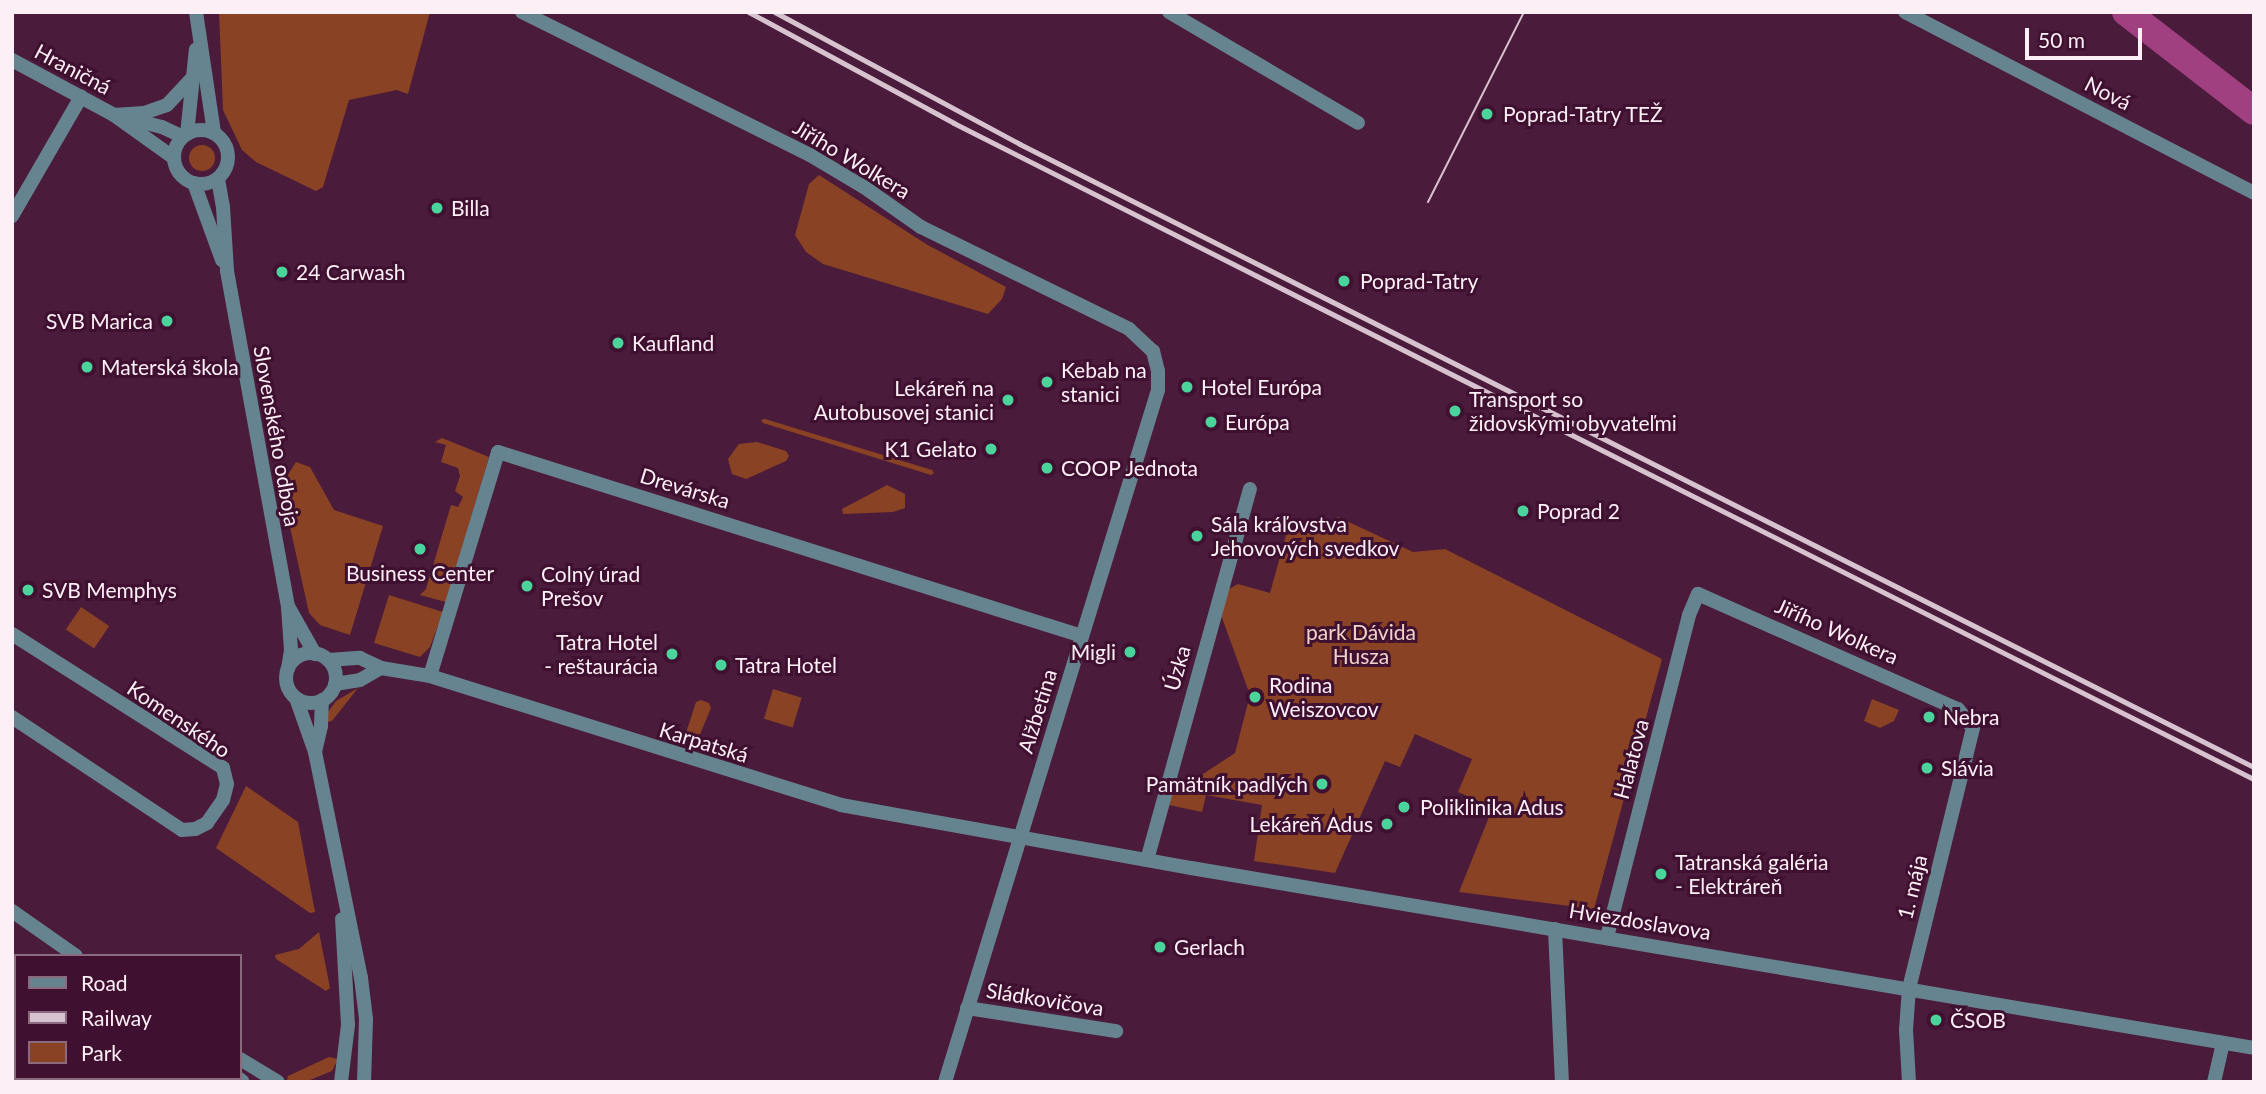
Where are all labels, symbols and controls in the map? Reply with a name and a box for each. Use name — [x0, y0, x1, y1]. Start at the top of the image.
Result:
scale bar — [2028, 14, 2145, 58]
text: 50 m — [2038, 27, 2085, 52]
street label: Hraničná — [31, 38, 115, 100]
street label: Nová — [2081, 71, 2135, 115]
place label: Poprad-Tatry TEŽ — [1503, 101, 1664, 127]
marker: Poprad-Tatry TEŽ — [1477, 104, 1497, 124]
street label: Jiřího Wolkera — [789, 114, 915, 204]
place label: Billa — [451, 195, 490, 221]
marker: Billa — [429, 200, 445, 216]
place label: 24 Carwash — [296, 259, 405, 285]
marker: 24 Carwash — [274, 264, 290, 280]
place label: Poprad-Tatry — [1360, 268, 1478, 294]
marker: Poprad-Tatry — [1334, 271, 1354, 291]
place label: SVB Marica — [46, 308, 153, 334]
marker: SVB Marica — [159, 313, 175, 329]
place label: Kaufland — [632, 330, 714, 356]
marker: Kaufland — [610, 335, 626, 351]
street label: Slovenského odboja — [249, 344, 305, 528]
place label: Materská škola — [101, 354, 239, 380]
place label: Kebab na stanici — [1061, 357, 1147, 407]
marker: Materská škola — [79, 359, 95, 375]
marker: Kebab na stanici — [1039, 374, 1055, 390]
place label: Hotel Európa — [1201, 374, 1322, 400]
place label: Lekáreň na Autobusovej stanici — [814, 375, 994, 425]
marker: Hotel Európa — [1179, 379, 1195, 395]
place label: Transport so židovskými obyvateľmi — [1469, 386, 1677, 436]
marker: Lekáreň na Autobusovej stanici — [1000, 392, 1016, 408]
marker: Transport so židovskými obyvateľmi — [1447, 403, 1463, 419]
place label: Európa — [1225, 409, 1290, 435]
marker: Európa — [1203, 414, 1219, 430]
place label: K1 Gelato — [885, 436, 977, 462]
marker: K1 Gelato — [983, 441, 999, 457]
place label: COOP Jednota — [1061, 455, 1199, 481]
marker: COOP Jednota — [1039, 460, 1055, 476]
street label: Drevárska — [637, 462, 733, 514]
place label: Poprad 2 — [1537, 498, 1620, 524]
marker: Poprad 2 — [1515, 503, 1531, 519]
place label: Sála kráľovstva Jehovových svedkov — [1211, 511, 1399, 561]
marker: Sála kráľovstva Jehovových svedkov — [1189, 528, 1205, 544]
marker: Business Center — [412, 541, 428, 557]
place label: Business Center — [346, 560, 494, 586]
place label: Colný úrad Prešov — [541, 561, 641, 611]
place label: SVB Memphys — [42, 577, 177, 603]
marker: Colný úrad Prešov — [519, 578, 535, 594]
marker: SVB Memphys — [20, 582, 36, 598]
street label: Jiřího Wolkera — [1771, 593, 1903, 669]
park label: park Dávida Husza — [1306, 619, 1416, 669]
place label: Tatra Hotel - reštaurácia — [544, 629, 658, 679]
place label: Migli — [1071, 639, 1116, 665]
street label: Úzka — [1159, 643, 1195, 693]
marker: Migli — [1122, 644, 1138, 660]
marker: Tatra Hotel - reštaurácia — [664, 646, 680, 662]
place label: Tatra Hotel — [735, 652, 837, 678]
marker: Tatra Hotel — [713, 657, 729, 673]
street label: Alžbetina — [1012, 666, 1062, 756]
place label: Rodina Weiszovcov — [1269, 672, 1379, 722]
street label: Komenského — [123, 675, 235, 763]
marker: Rodina Weiszovcov — [1247, 689, 1263, 705]
place label: Nebra — [1943, 704, 1999, 730]
marker: Nebra — [1921, 709, 1937, 725]
street label: Halatova — [1608, 716, 1654, 802]
street label: Karpatská — [656, 717, 752, 767]
place label: Slávia — [1941, 755, 1994, 781]
marker: Slávia — [1919, 760, 1935, 776]
place label: Pamätník padlých — [1146, 771, 1308, 797]
marker: Pamätník padlých — [1314, 776, 1330, 792]
place label: Poliklinika Adus — [1420, 794, 1564, 820]
marker: Poliklinika Adus — [1394, 797, 1414, 817]
place label: Lekáreň Adus — [1249, 811, 1373, 837]
marker: Lekáreň Adus — [1379, 816, 1395, 832]
place label: Tatranská galéria - Elektráreň — [1675, 849, 1829, 899]
street label: 1. mája — [1892, 852, 1932, 922]
marker: Tatranská galéria - Elektráreň — [1653, 866, 1669, 882]
street label: Hviezdoslavova — [1567, 897, 1713, 945]
place label: Gerlach — [1174, 934, 1245, 960]
marker: Gerlach — [1152, 939, 1168, 955]
legend — [14, 954, 242, 1080]
text: Road — [81, 970, 128, 995]
street label: Sládkovičova — [985, 977, 1105, 1021]
text: Railway — [81, 1005, 152, 1030]
place label: ČSOB — [1950, 1007, 2006, 1033]
marker: ČSOB — [1928, 1012, 1944, 1028]
text: Park — [81, 1040, 122, 1065]

